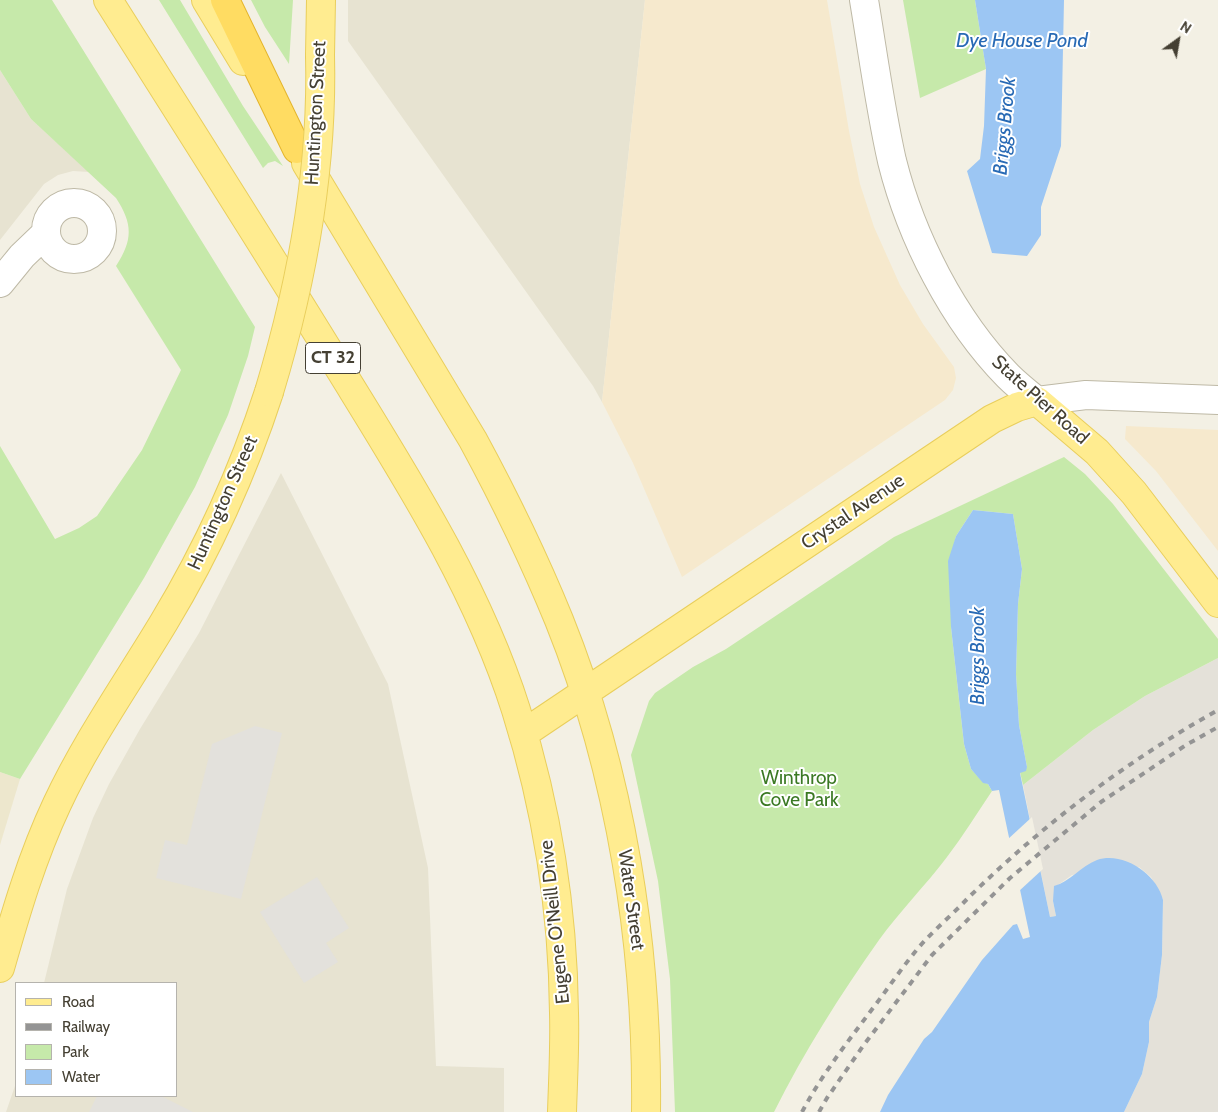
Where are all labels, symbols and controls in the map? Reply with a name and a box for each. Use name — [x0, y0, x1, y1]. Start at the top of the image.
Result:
north arrow — [1153, 15, 1203, 65]
text: N — [1177, 17, 1195, 38]
water label: Dye House Pond — [956, 29, 1088, 53]
street label: Huntington Street — [301, 40, 331, 186]
water label: Briggs Brook — [989, 76, 1021, 176]
road number: CT 32 — [306, 342, 360, 373]
street label: State Pier Road — [987, 351, 1093, 449]
street label: Huntington Street — [183, 432, 263, 574]
street label: Crystal Avenue — [797, 469, 909, 555]
water label: Briggs Brook — [966, 607, 990, 705]
park label: Winthrop Cove Park — [759, 767, 839, 811]
street label: Eugene O'Neill Drive — [535, 839, 575, 1005]
street label: Water Street — [613, 848, 649, 952]
legend — [15, 982, 178, 1097]
text: Road — [62, 993, 95, 1011]
text: Railway — [62, 1018, 110, 1036]
text: Park — [62, 1043, 89, 1061]
text: Water — [62, 1068, 100, 1086]

